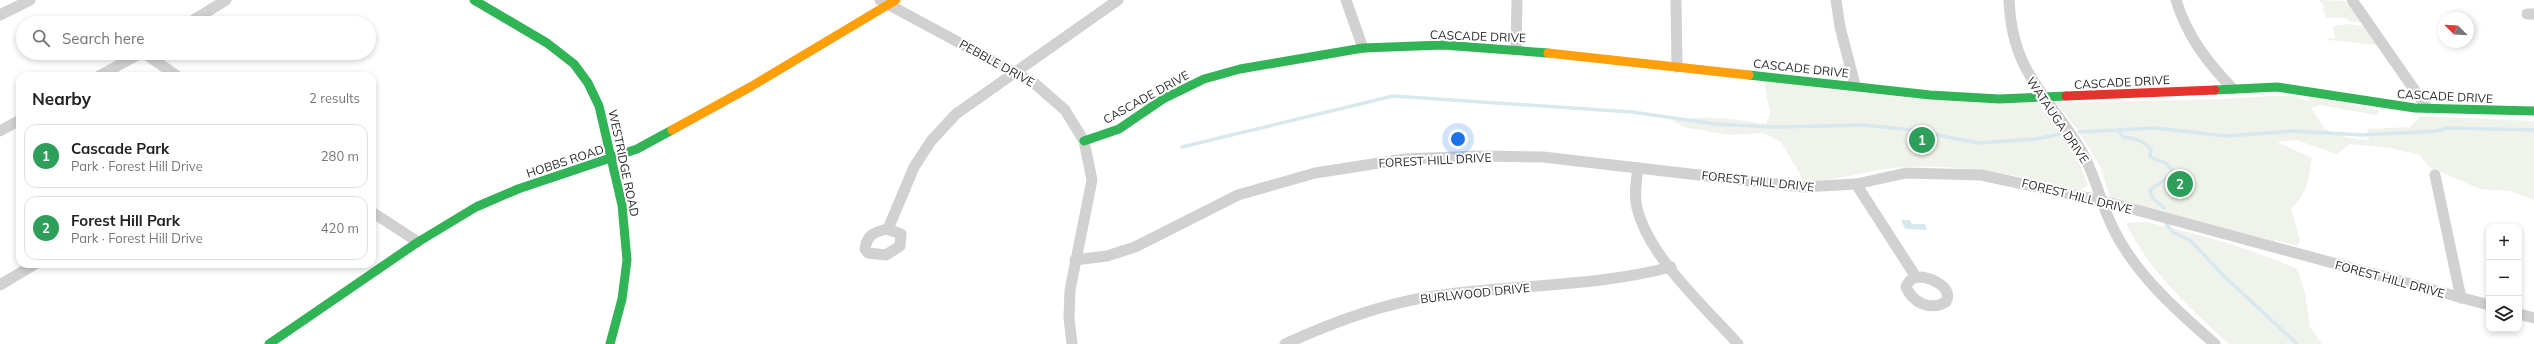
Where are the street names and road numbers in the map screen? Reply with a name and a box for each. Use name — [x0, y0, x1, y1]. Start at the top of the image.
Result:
street label: CASCADE DRIVE — [1430, 27, 1526, 45]
street label: PEBBLE DRIVE — [957, 36, 1037, 90]
street label: CASCADE DRIVE — [1752, 56, 1850, 80]
street label: CASCADE DRIVE — [1100, 67, 1192, 127]
street label: CASCADE DRIVE — [2074, 72, 2170, 92]
street label: WATAUGA DRIVE — [2024, 74, 2092, 166]
street label: CASCADE DRIVE — [2397, 86, 2493, 106]
street label: WESTRIDGE ROAD — [605, 108, 643, 218]
street label: HOBBS ROAD — [524, 141, 606, 181]
street label: FOREST HILL DRIVE — [1378, 150, 1492, 170]
street label: FOREST HILL DRIVE — [1701, 168, 1815, 194]
street label: FOREST HILL DRIVE — [2020, 175, 2134, 217]
street label: FOREST HILL DRIVE — [2333, 257, 2447, 301]
street label: BURLWOOD DRIVE — [1419, 280, 1531, 306]

